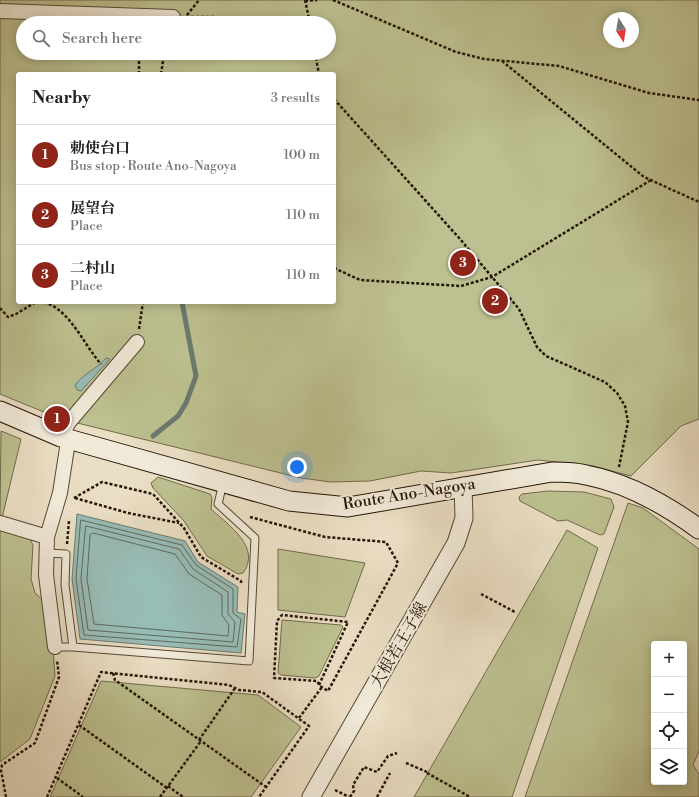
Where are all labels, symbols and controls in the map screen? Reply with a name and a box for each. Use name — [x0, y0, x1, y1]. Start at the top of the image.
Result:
north arrow — [603, 12, 639, 48]
search box — [16, 16, 336, 60]
icon: search — [30, 27, 52, 49]
text: Search here — [62, 29, 142, 48]
text: Nearby — [32, 87, 91, 109]
text: 3 results — [271, 90, 320, 106]
text: 勅使台口 — [70, 139, 130, 158]
text: 1 — [42, 147, 48, 163]
text: 100 m — [284, 147, 320, 163]
text: Bus stop · Route Ano-Nagoya — [70, 158, 237, 174]
text: 展望台 — [70, 199, 115, 218]
text: 2 — [41, 207, 49, 223]
text: 110 m — [286, 207, 320, 223]
text: Place — [70, 218, 102, 234]
pin: 3 — [450, 248, 476, 278]
text: 二村山 — [70, 259, 115, 278]
text: 3 — [41, 267, 49, 283]
text: 110 m — [286, 267, 320, 283]
text: Place — [70, 278, 102, 294]
pin: 2 — [482, 286, 508, 316]
pin: 1 — [44, 404, 70, 434]
your location — [287, 457, 307, 477]
street label: Route Ano-Nagoya — [341, 473, 478, 514]
street label: 大根若王子線 — [366, 598, 432, 692]
map controls — [651, 641, 687, 785]
button: + — [651, 641, 687, 677]
button: − — [651, 677, 687, 713]
button: locate — [651, 713, 687, 749]
button: layers — [651, 749, 687, 785]

